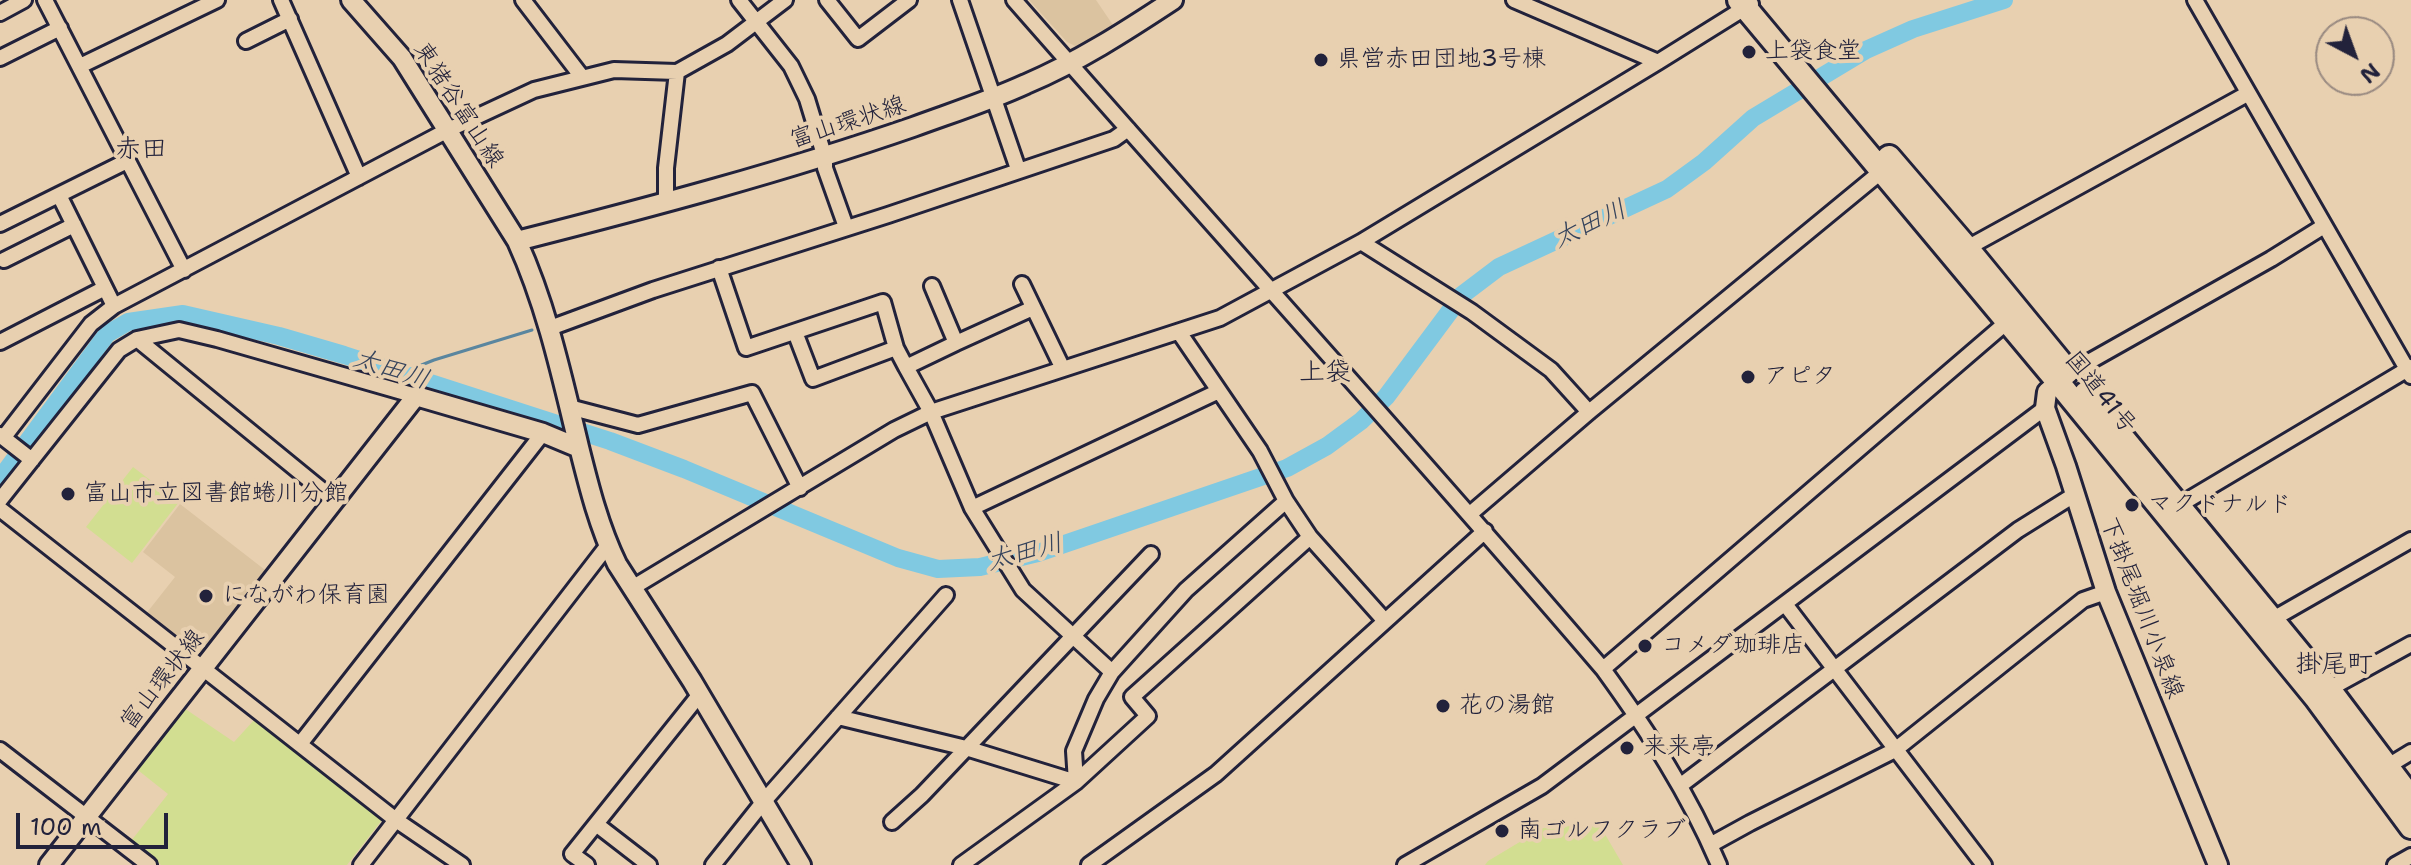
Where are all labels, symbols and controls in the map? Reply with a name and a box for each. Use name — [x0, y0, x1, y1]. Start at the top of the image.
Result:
north arrow — [2315, 16, 2395, 96]
street label: 東猪谷富山線 — [407, 37, 509, 173]
place label: 上袋食堂 — [1765, 38, 1861, 66]
marker: 上袋食堂 — [1740, 43, 1758, 61]
place label: 県営赤田団地3号棟 — [1337, 46, 1546, 74]
marker: 県営赤田団地3号棟 — [1312, 51, 1330, 69]
text: N — [2354, 56, 2386, 90]
street label: 富山環状線 — [786, 91, 910, 155]
district label: 赤田 — [115, 134, 167, 166]
water label: 太田川 — [1548, 194, 1632, 256]
water label: 太田川 — [349, 343, 433, 397]
street label: 国道41号 — [2058, 346, 2142, 440]
district label: 上袋 — [1299, 357, 1351, 389]
place label: アピタ — [1764, 363, 1836, 391]
marker: アピタ — [1739, 368, 1757, 386]
place label: 富山市立図書館蜷川分館 — [84, 480, 348, 508]
marker: 富山市立図書館蜷川分館 — [59, 485, 77, 503]
place label: マクドナルド — [2148, 491, 2292, 519]
marker: マクドナルド — [2123, 496, 2141, 514]
street label: 下掛尾堀川小泉線 — [2093, 513, 2189, 703]
water label: 太田川 — [983, 528, 1067, 578]
place label: にながわ保育園 — [222, 582, 390, 610]
marker: にながわ保育園 — [197, 587, 215, 605]
street label: 富山環状線 — [115, 624, 211, 736]
place label: コメダ珈琲店 — [1661, 632, 1805, 660]
marker: コメダ珈琲店 — [1636, 637, 1654, 655]
district label: 掛尾町 — [2295, 649, 2373, 681]
place label: 花の湯館 — [1459, 692, 1555, 720]
marker: 花の湯館 — [1434, 697, 1452, 715]
place label: 来来亭 — [1643, 734, 1715, 762]
marker: 来来亭 — [1618, 739, 1636, 757]
scale bar — [20, 797, 172, 847]
text: 100 m — [30, 811, 102, 843]
place label: 南ゴルフクラブ — [1518, 817, 1686, 845]
marker: 南ゴルフクラブ — [1493, 822, 1511, 840]

